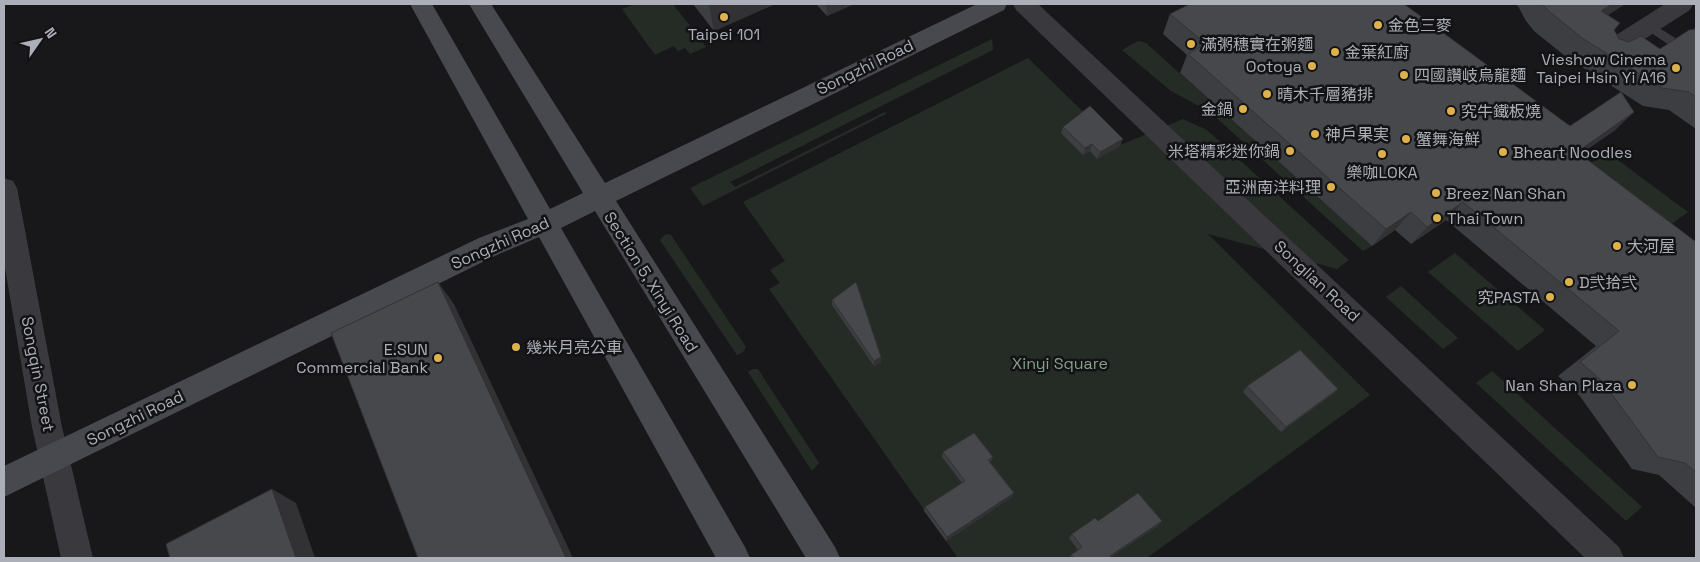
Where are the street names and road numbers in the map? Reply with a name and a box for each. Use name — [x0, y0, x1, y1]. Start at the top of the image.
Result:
street label: Songzhi Road — [813, 34, 917, 100]
street label: Section 5, Xinyi Road — [599, 208, 703, 356]
street label: Songzhi Road — [448, 212, 552, 274]
street label: Songlian Road — [1270, 236, 1364, 326]
street label: Songqin Street — [17, 315, 59, 433]
street label: Songzhi Road — [83, 385, 187, 451]

